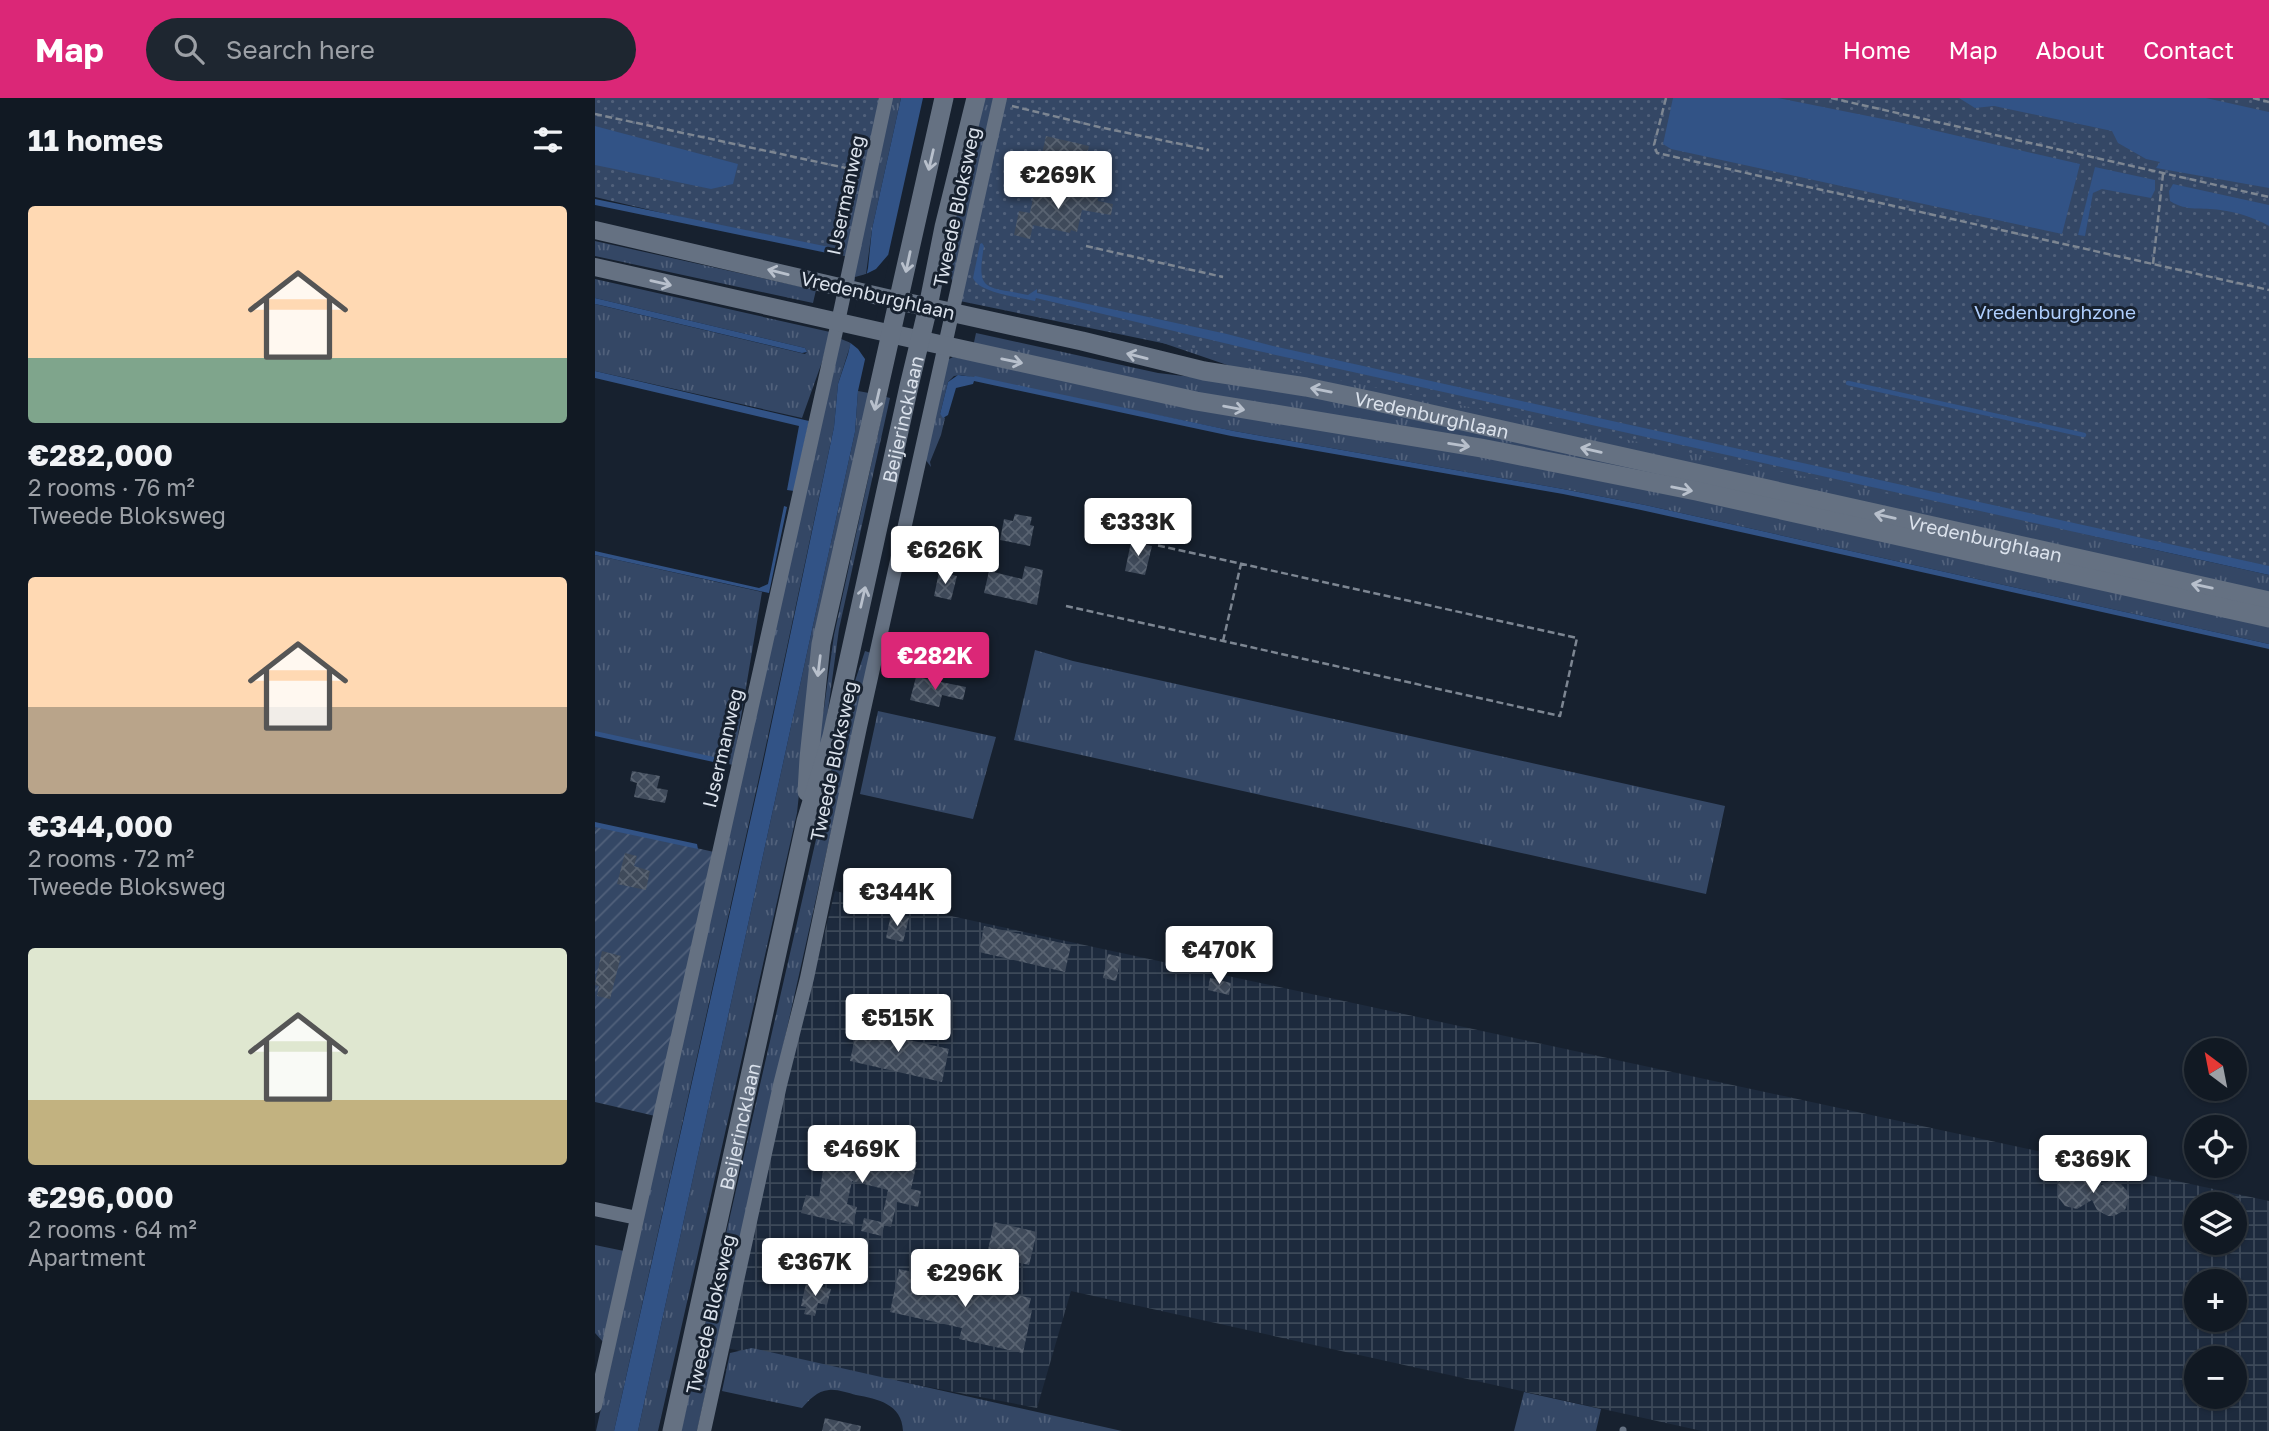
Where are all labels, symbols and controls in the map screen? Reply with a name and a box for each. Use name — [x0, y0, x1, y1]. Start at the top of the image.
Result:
search box — [146, 18, 636, 81]
text: Map — [35, 30, 104, 69]
icon: search — [170, 30, 208, 68]
text: Search here — [226, 34, 375, 65]
text: Home — [1843, 35, 1911, 64]
text: Map — [1949, 35, 1998, 64]
text: About — [2036, 35, 2105, 64]
text: Contact — [2143, 35, 2234, 64]
icon: filters — [529, 121, 567, 159]
text: 11 homes — [28, 122, 163, 158]
street label: Tweede Bloksweg — [928, 125, 984, 289]
street label: IJsermanweg — [821, 133, 869, 257]
one-way arrow — [923, 148, 937, 171]
pin: €269K — [1009, 152, 1107, 211]
text: €269K — [1020, 160, 1096, 188]
one-way arrow — [901, 250, 914, 273]
icon: home — [235, 252, 361, 378]
one-way arrow — [767, 265, 790, 278]
street label: Vredenburghlaan — [799, 266, 957, 324]
one-way arrow — [650, 277, 672, 290]
park label: Vredenburghzone — [1974, 300, 2136, 323]
one-way arrow — [1127, 348, 1149, 361]
street label: Beijerincklaan — [877, 353, 927, 485]
one-way arrow — [1000, 354, 1023, 368]
one-way arrow — [1310, 383, 1333, 397]
street label: Vredenburghlaan — [1353, 386, 1511, 443]
one-way arrow — [870, 388, 883, 411]
one-way arrow — [1222, 402, 1245, 416]
text: €282,000 — [28, 437, 173, 473]
one-way arrow — [1447, 439, 1470, 452]
one-way arrow — [1580, 443, 1603, 457]
text: 2 rooms · 76 m² — [28, 473, 195, 501]
one-way arrow — [1670, 482, 1693, 496]
pin: €333K — [1089, 498, 1187, 558]
text: Tweede Bloksweg — [28, 501, 226, 529]
text: €333K — [1101, 507, 1175, 535]
one-way arrow — [1874, 509, 1897, 522]
street label: Vredenburghlaan — [1906, 509, 2065, 566]
pin: €626K — [896, 526, 994, 586]
text: €626K — [907, 535, 983, 563]
one-way arrow — [2191, 579, 2214, 593]
one-way arrow — [856, 586, 870, 609]
icon: home — [235, 623, 361, 749]
pin: €282K — [886, 632, 984, 692]
text: €282K — [897, 641, 973, 669]
one-way arrow — [812, 654, 825, 677]
street label: Tweede Bloksweg — [805, 679, 861, 843]
street label: IJsermanweg — [697, 686, 747, 810]
text: €344,000 — [28, 808, 173, 844]
text: 2 rooms · 72 m² — [28, 844, 194, 872]
pin: €344K — [848, 868, 946, 928]
text: Tweede Bloksweg — [28, 872, 226, 900]
text: €344K — [859, 877, 935, 905]
pin: €470K — [1170, 926, 1268, 986]
text: €470K — [1182, 935, 1256, 963]
icon: home — [235, 994, 361, 1120]
pin: €515K — [849, 995, 947, 1054]
text: €515K — [862, 1003, 934, 1031]
north arrow — [2184, 1038, 2247, 1101]
map controls — [2184, 1038, 2247, 1409]
street label: Beijerincklaan — [714, 1061, 764, 1192]
button: locate — [2184, 1115, 2247, 1178]
pin: €469K — [813, 1126, 911, 1185]
text: €469K — [824, 1134, 900, 1162]
pin: €369K — [2044, 1136, 2142, 1195]
text: €369K — [2055, 1144, 2131, 1172]
text: €296,000 — [28, 1179, 174, 1215]
button: layers — [2184, 1192, 2247, 1255]
text: 2 rooms · 64 m² — [28, 1215, 197, 1243]
street label: Tweede Bloksweg — [680, 1232, 740, 1396]
pin: €367K — [766, 1238, 864, 1298]
text: Apartment — [28, 1243, 146, 1271]
text: €367K — [778, 1247, 852, 1275]
pin: €296K — [916, 1250, 1014, 1309]
text: €296K — [927, 1258, 1003, 1286]
button: + — [2184, 1269, 2247, 1332]
button: − — [2184, 1346, 2247, 1409]

